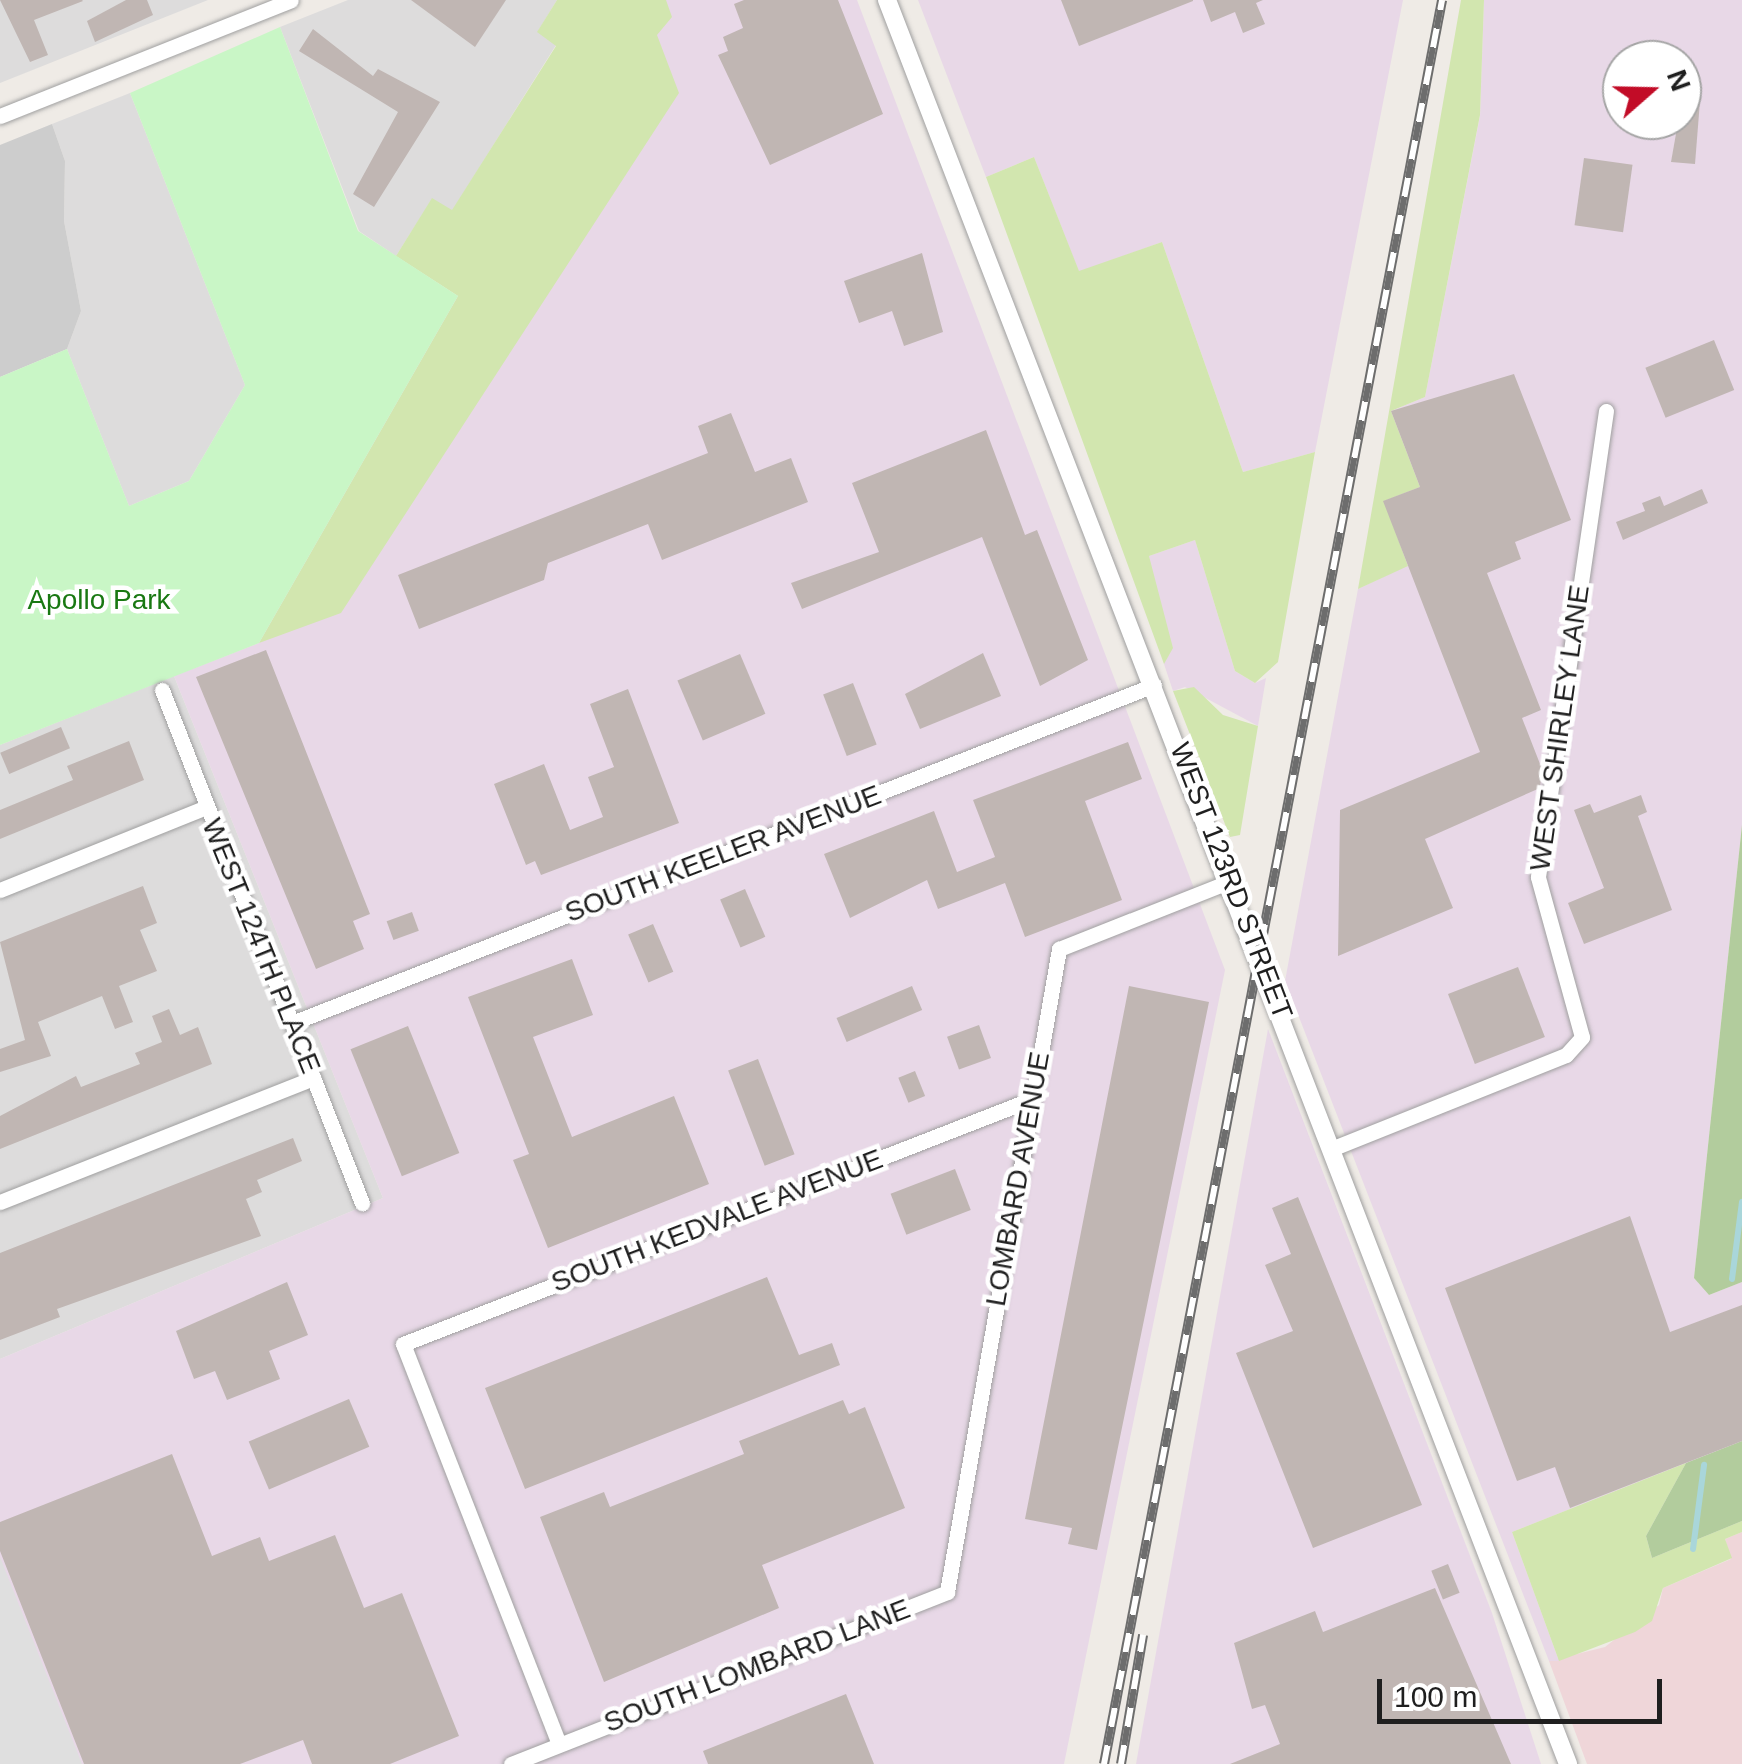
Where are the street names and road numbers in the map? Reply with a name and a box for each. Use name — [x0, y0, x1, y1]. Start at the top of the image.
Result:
street label: WEST SHIRLEY LANE — [1523, 582, 1597, 874]
street label: WEST 123RD STREET — [1163, 738, 1299, 1024]
street label: SOUTH KEELER AVENUE — [560, 778, 886, 930]
street label: WEST 124TH PLACE — [194, 813, 328, 1079]
street label: LOMBARD AVENUE — [979, 1048, 1057, 1310]
street label: SOUTH KEDVALE AVENUE — [546, 1142, 888, 1300]
street label: SOUTH LOMBARD LANE — [599, 1592, 915, 1740]

